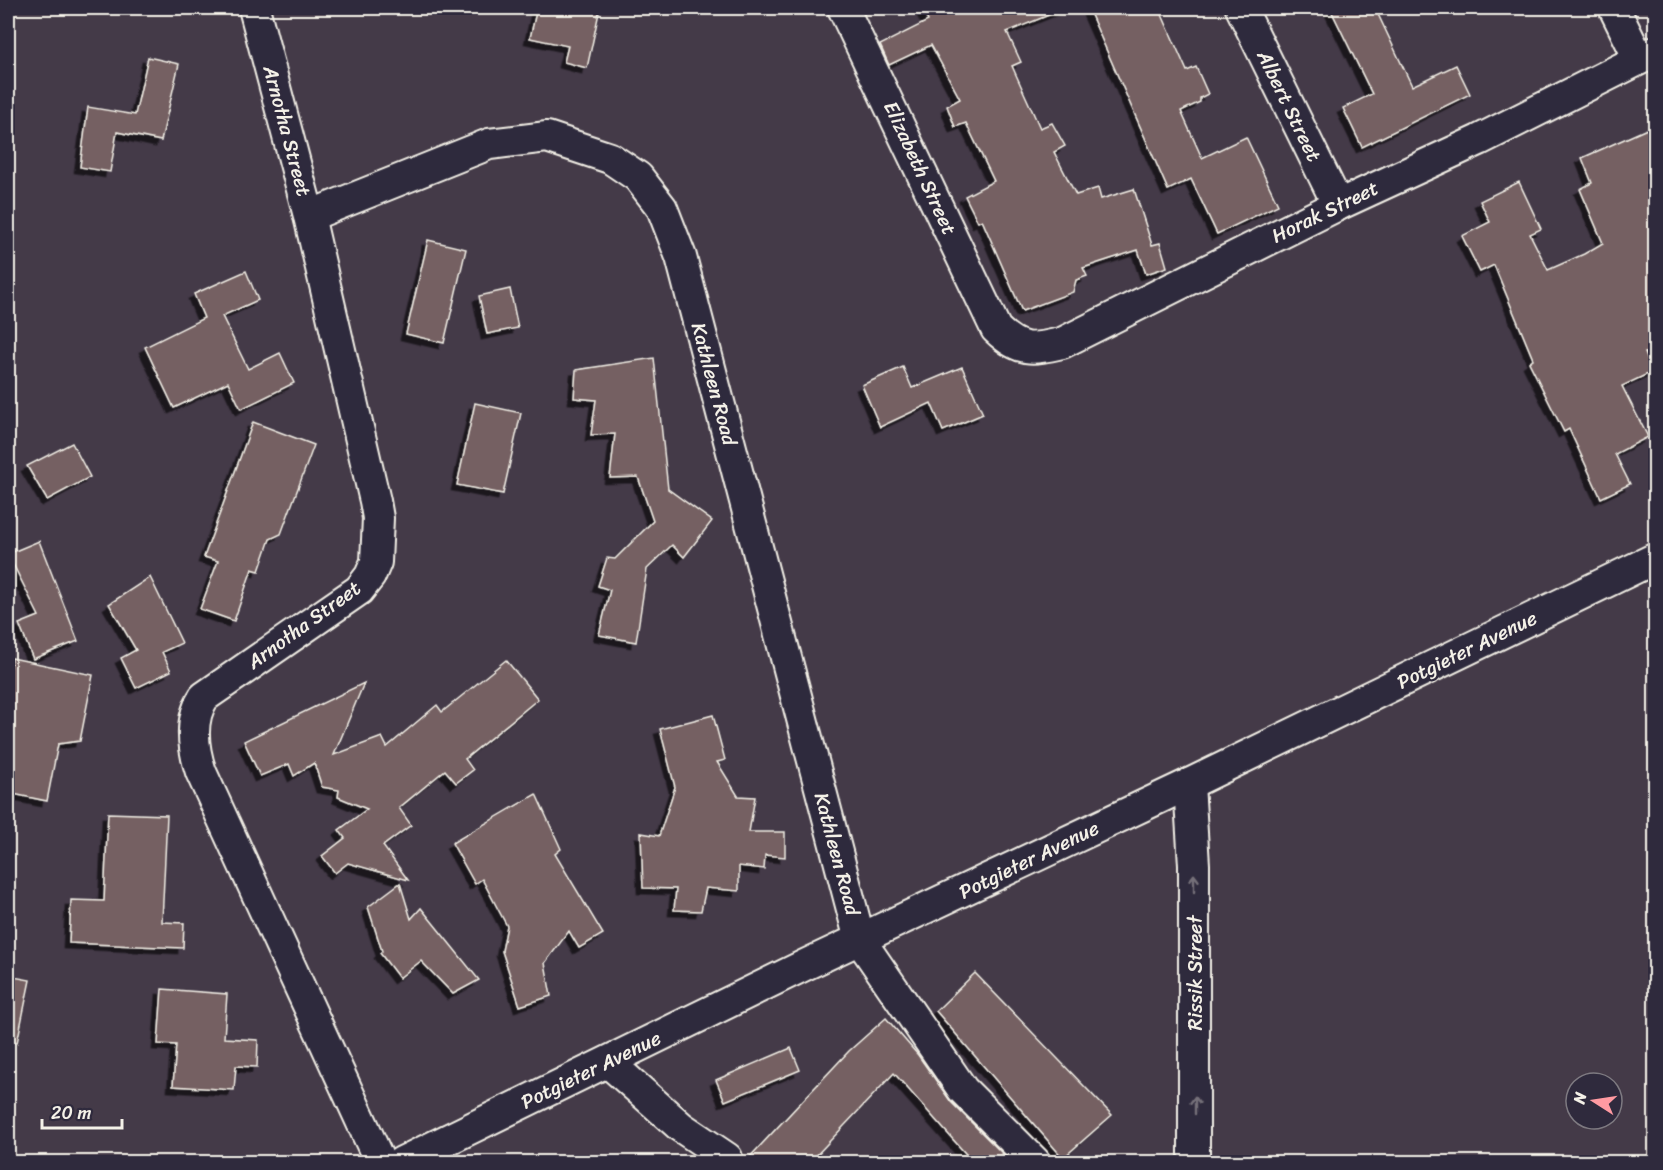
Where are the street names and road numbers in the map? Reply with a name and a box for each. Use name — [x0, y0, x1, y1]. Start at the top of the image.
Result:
street label: Albert Street — [1246, 43, 1331, 168]
street label: Arnotha Street — [252, 61, 321, 201]
street label: Elizabeth Street — [874, 95, 967, 241]
street label: Horak Street — [1265, 171, 1385, 253]
street label: Kathleen Road — [681, 319, 748, 451]
street label: Arnotha Street — [239, 571, 369, 679]
street label: Potgieter Avenue — [1391, 601, 1543, 699]
street label: Kathleen Road — [804, 789, 871, 921]
street label: Potgieter Avenue — [953, 811, 1105, 909]
street label: Rissik Street — [1178, 915, 1213, 1030]
street label: Potgieter Avenue — [515, 1021, 667, 1119]

